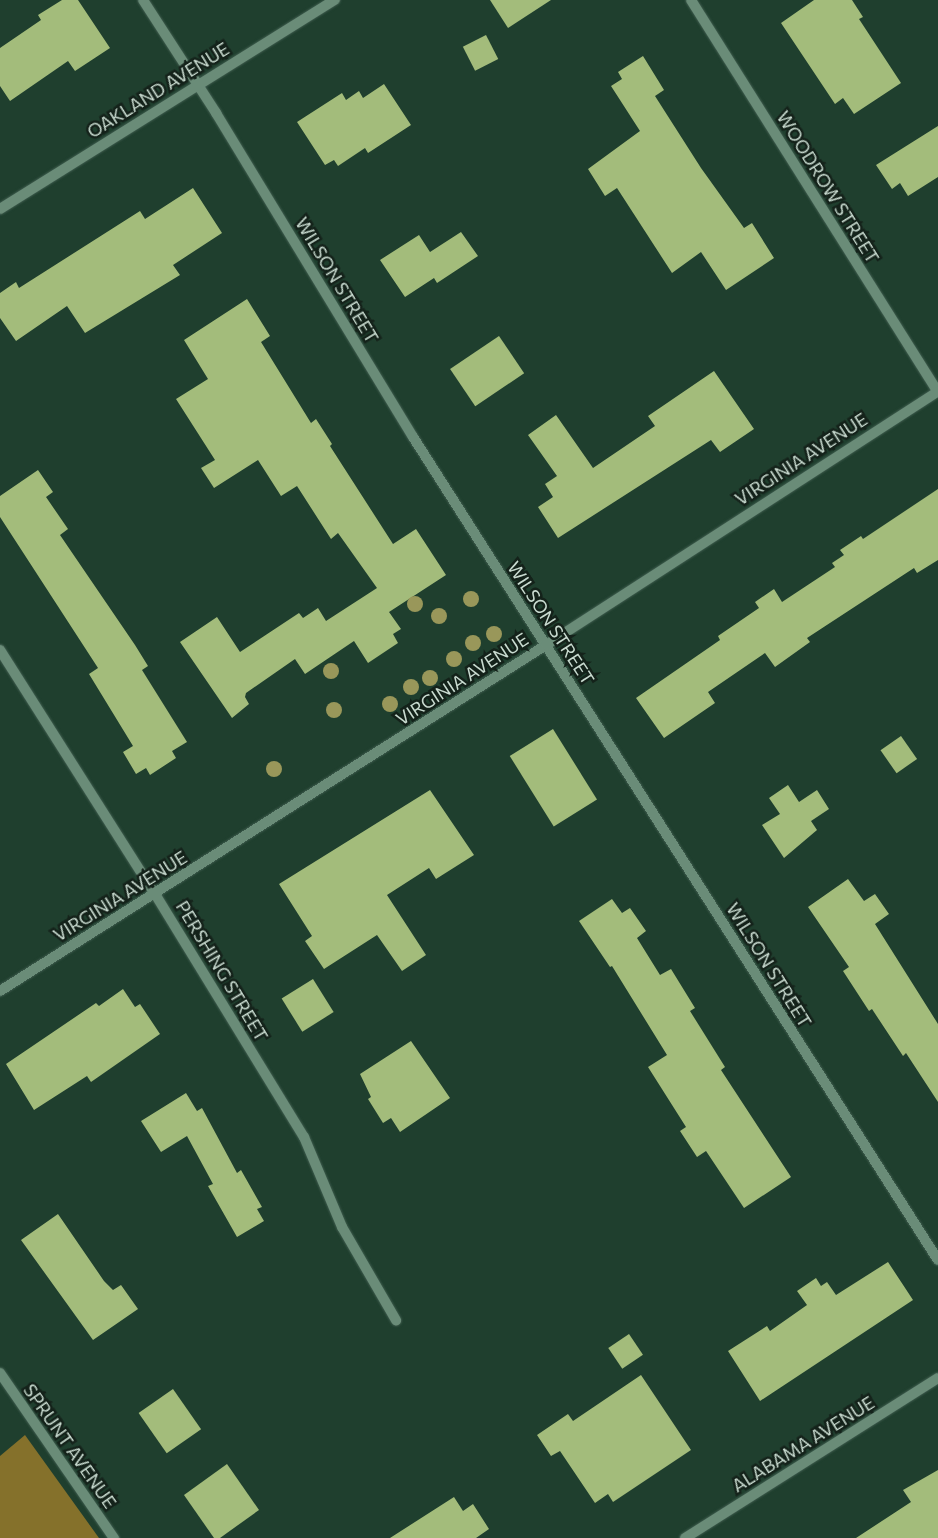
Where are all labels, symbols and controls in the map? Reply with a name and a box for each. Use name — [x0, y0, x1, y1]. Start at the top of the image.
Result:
street label: OAKLAND AVENUE — [83, 38, 233, 142]
street label: WOODROW STREET — [772, 107, 884, 267]
street label: WILSON STREET — [291, 213, 383, 347]
street label: VIRGINIA AVENUE — [731, 408, 871, 510]
street label: WILSON STREET — [503, 557, 599, 689]
street label: VIRGINIA AVENUE — [392, 628, 532, 730]
street label: VIRGINIA AVENUE — [49, 846, 191, 946]
street label: PERSHING STREET — [171, 897, 273, 1045]
street label: WILSON STREET — [722, 899, 816, 1031]
street label: SPRUNT AVENUE — [19, 1380, 121, 1512]
street label: ALABAMA AVENUE — [728, 1391, 878, 1497]

